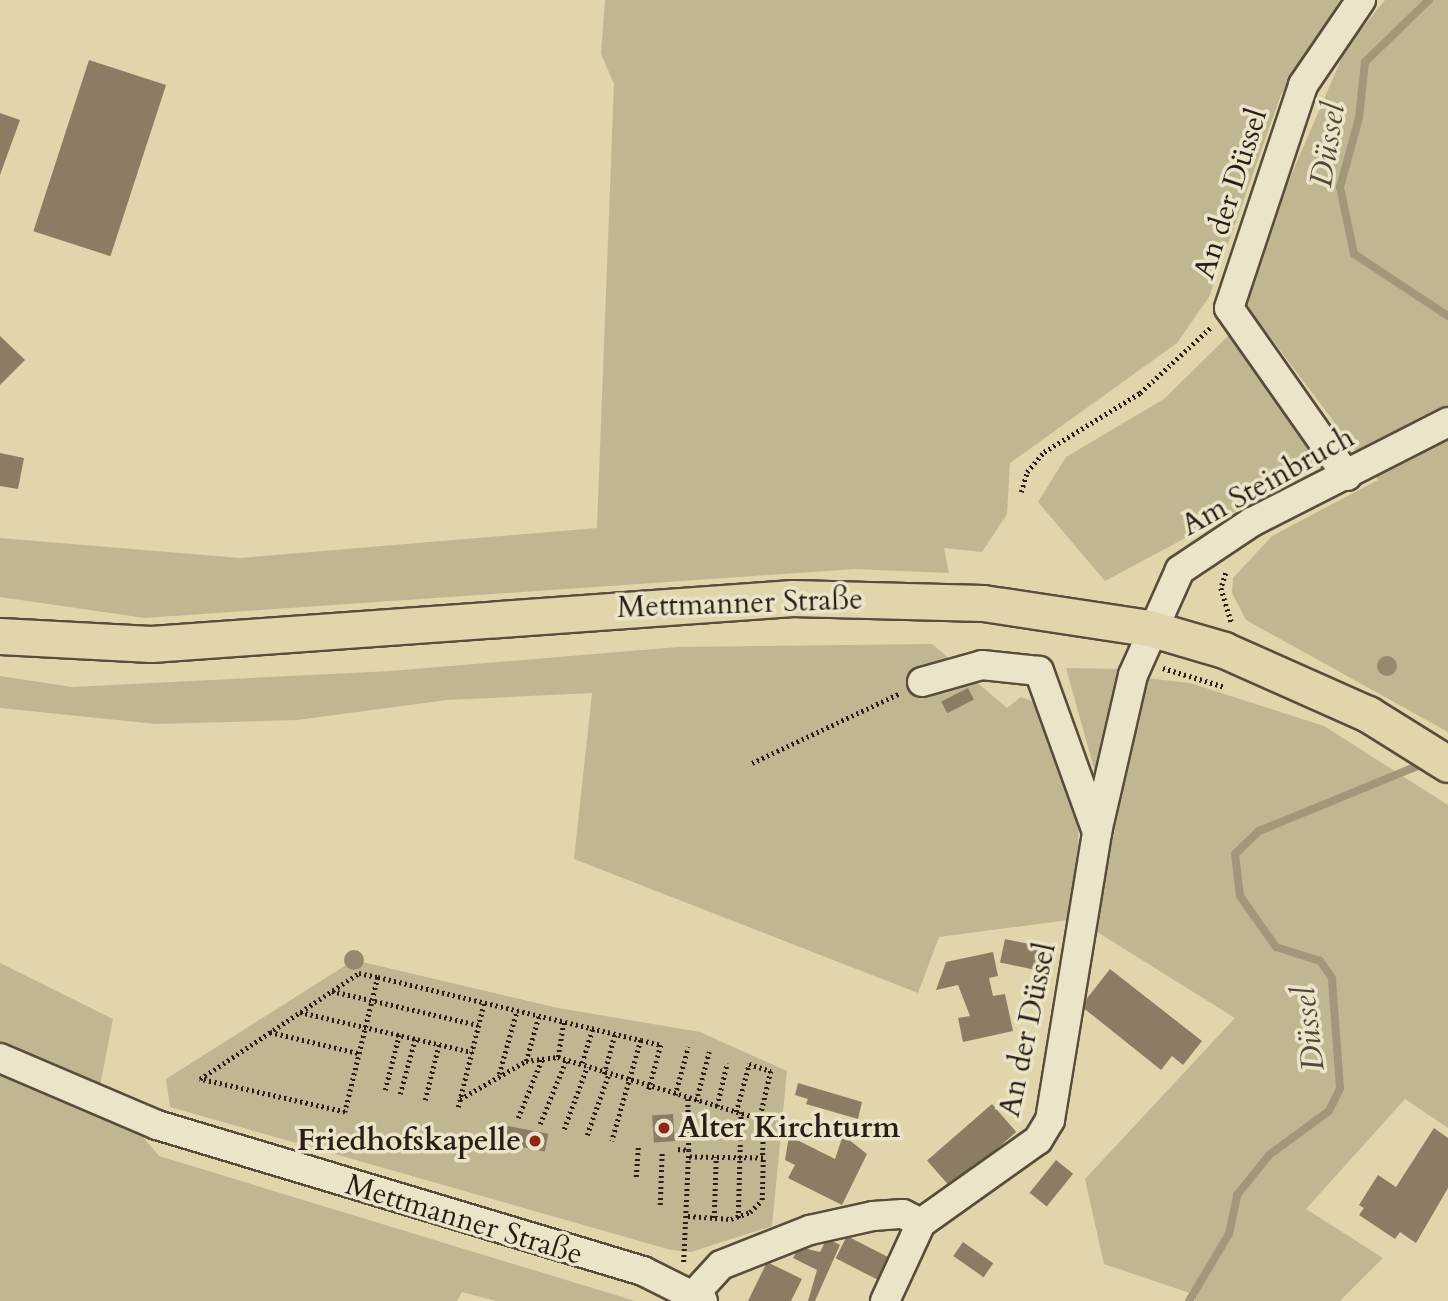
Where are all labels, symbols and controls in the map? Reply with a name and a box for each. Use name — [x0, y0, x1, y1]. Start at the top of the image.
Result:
water label: Düssel — [1302, 100, 1354, 190]
street label: An der Düssel — [1187, 104, 1275, 284]
street label: Am Steinbruch — [1175, 420, 1361, 544]
street label: Mettmanner Straße — [617, 582, 863, 626]
street label: An der Düssel — [992, 940, 1064, 1120]
water label: Düssel — [1285, 985, 1333, 1073]
place label: Alter Kirchturm — [678, 1110, 900, 1146]
marker: Alter Kirchturm — [656, 1120, 672, 1136]
place label: Friedhofskapelle — [297, 1123, 521, 1159]
marker: Friedhofskapelle — [527, 1133, 543, 1149]
street label: Mettmanner Straße — [341, 1167, 587, 1273]

